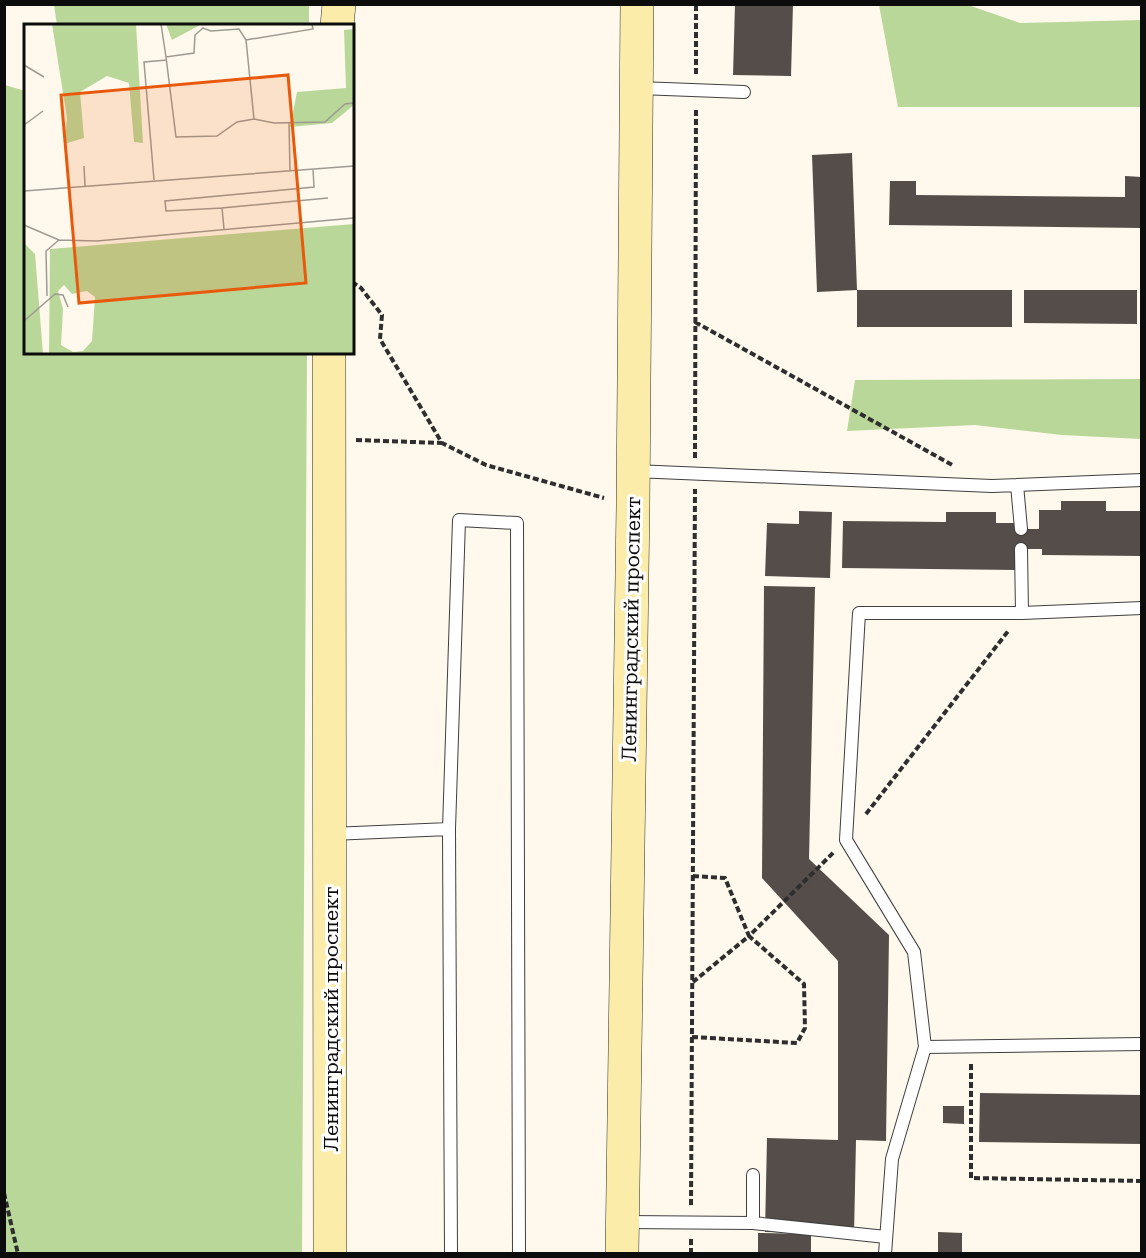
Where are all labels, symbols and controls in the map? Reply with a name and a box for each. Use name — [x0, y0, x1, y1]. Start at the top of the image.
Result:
inset map — [24, 24, 354, 354]
street label: Ленинградский проспект — [617, 496, 645, 762]
street label: Ленинградский проспект — [319, 886, 343, 1152]

